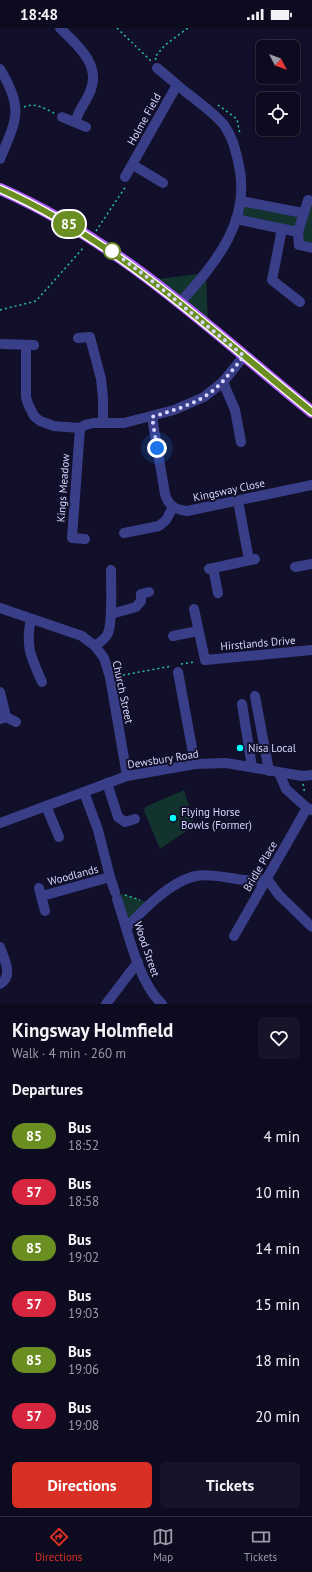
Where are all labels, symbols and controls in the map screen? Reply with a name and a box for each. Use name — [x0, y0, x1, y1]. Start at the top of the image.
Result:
text: 18:48 — [20, 5, 58, 24]
north arrow — [256, 40, 300, 84]
map controls — [256, 40, 300, 136]
street label: Holme Field — [124, 90, 164, 147]
button: locate — [256, 92, 300, 136]
line badge: 85 — [51, 211, 87, 237]
text: 85 — [61, 215, 77, 233]
unlabelled marker — [103, 242, 121, 260]
your location — [147, 438, 167, 458]
street label: Kings Meadow — [54, 453, 72, 523]
street label: Kingsway Close — [192, 475, 267, 504]
street label: Hirstlands Drive — [220, 633, 297, 653]
street label: Church Street — [110, 659, 137, 725]
place label: Nisa Local — [248, 741, 297, 755]
marker: Nisa Local — [235, 743, 245, 753]
street label: Dewsbury Road — [126, 746, 200, 772]
place label: Flying Horse Bowls (Former) — [181, 805, 252, 832]
marker: Flying Horse Bowls (Former) — [168, 813, 178, 823]
street label: Bridle Place — [240, 838, 280, 894]
street label: Woodlands — [46, 861, 100, 888]
street label: Wood Street — [131, 920, 163, 979]
button: heart — [258, 1017, 300, 1059]
text: Kingsway Holmfield — [12, 1018, 173, 1042]
text: Walk · 4 min · 260 m — [12, 1045, 126, 1062]
text: Departures — [12, 1080, 83, 1099]
text: Bus — [68, 1118, 91, 1137]
text: 85 — [26, 1127, 42, 1145]
text: 4 min — [263, 1127, 300, 1146]
text: 18:52 — [68, 1137, 99, 1154]
text: Bus — [68, 1174, 91, 1193]
text: 57 — [26, 1183, 42, 1201]
text: 10 min — [255, 1183, 300, 1202]
text: 18:58 — [68, 1193, 99, 1210]
text: Bus — [68, 1230, 91, 1249]
text: 85 — [26, 1239, 42, 1257]
text: 14 min — [255, 1239, 300, 1258]
text: 19:02 — [68, 1249, 99, 1266]
text: Bus — [68, 1286, 91, 1305]
text: 57 — [26, 1295, 42, 1313]
text: 15 min — [255, 1295, 300, 1314]
text: 19:03 — [68, 1305, 99, 1322]
text: Bus — [68, 1342, 91, 1361]
text: 85 — [26, 1351, 42, 1369]
text: 18 min — [255, 1351, 300, 1370]
text: 19:06 — [68, 1361, 99, 1378]
text: Bus — [68, 1398, 91, 1417]
text: 57 — [26, 1407, 42, 1425]
text: 20 min — [255, 1407, 300, 1426]
text: 19:08 — [68, 1417, 99, 1434]
button: Directions — [12, 1462, 152, 1508]
button: Tickets — [160, 1462, 300, 1508]
tab: Directions — [35, 1526, 82, 1564]
tab: Map — [152, 1526, 174, 1564]
tab: Tickets — [244, 1526, 277, 1564]

